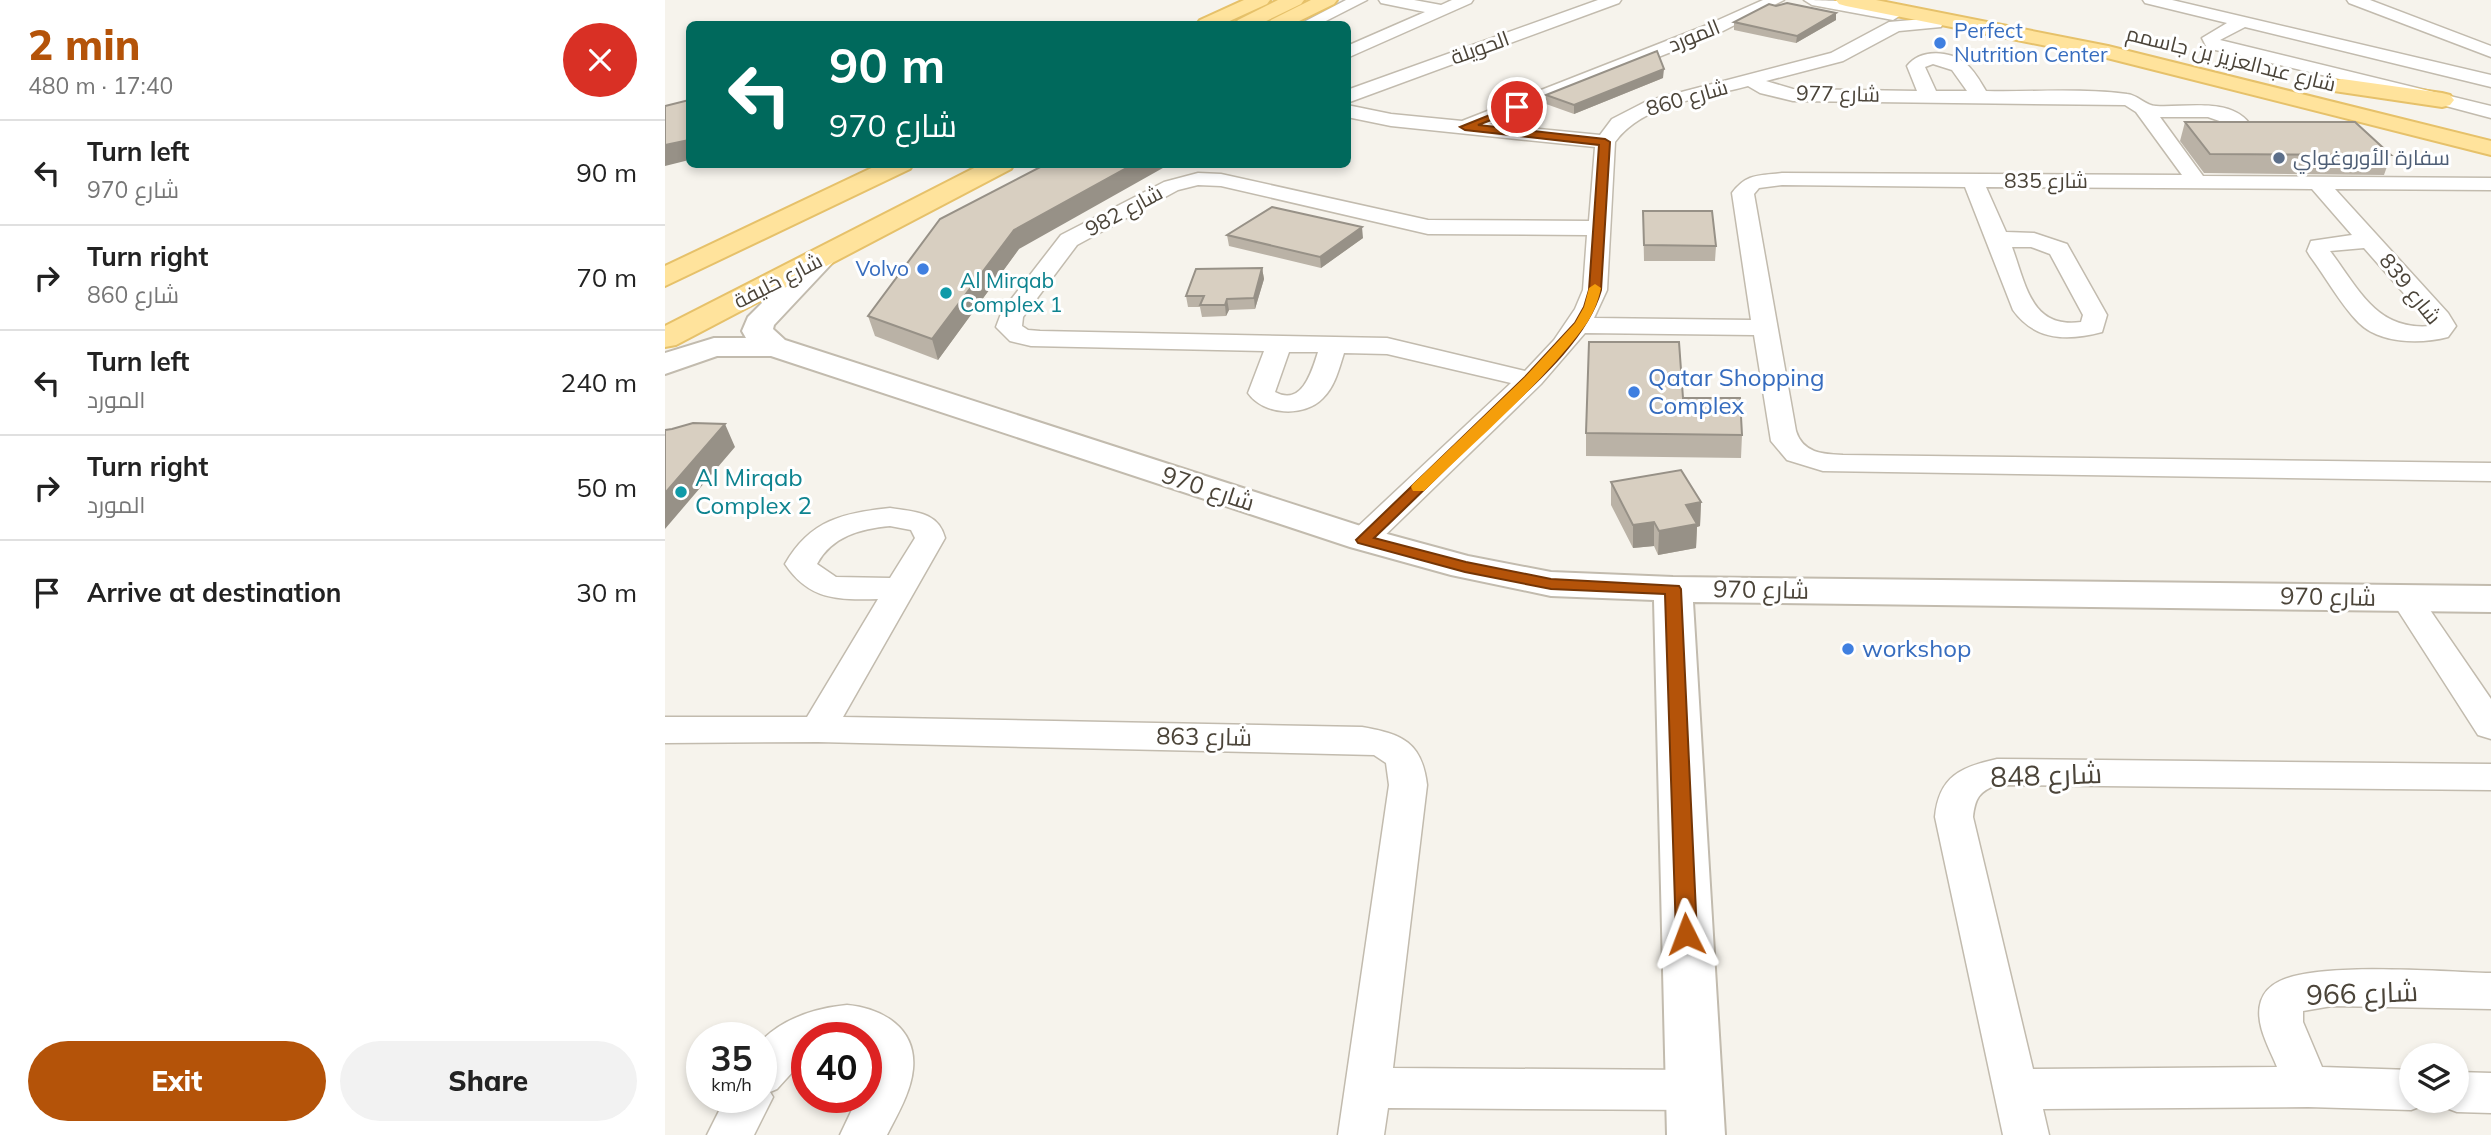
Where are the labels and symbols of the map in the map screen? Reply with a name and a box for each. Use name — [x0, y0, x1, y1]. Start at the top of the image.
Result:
street label: المورد — [1664, 13, 1723, 57]
place label: Perfect Nutrition Center — [1954, 17, 2108, 67]
street label: شارع عبدالعزيز بن جاسمم — [2123, 19, 2339, 99]
street label: الحويلة — [1447, 25, 1512, 70]
marker: Perfect Nutrition Center — [1932, 35, 1948, 51]
street label: شارع 860 — [1643, 73, 1731, 123]
pin — [1487, 77, 1547, 137]
street label: شارع 977 — [1796, 79, 1880, 109]
place label: سفارة الأوروغواي — [2293, 144, 2450, 174]
marker: سفارة الأوروغواي — [2271, 150, 2287, 166]
street label: شارع 835 — [2004, 167, 2088, 195]
street label: شارع 982 — [1080, 179, 1168, 243]
street label: شارع خليفة — [729, 247, 827, 315]
street label: شارع 839 — [2373, 248, 2447, 330]
place label: Volvo — [856, 255, 909, 281]
marker: Volvo — [915, 261, 931, 277]
place label: Al Mirqab Complex 1 — [960, 267, 1062, 317]
marker: Al Mirqab Complex 1 — [938, 285, 954, 301]
place label: Qatar Shopping Complex — [1648, 362, 1824, 420]
marker: Qatar Shopping Complex — [1626, 384, 1642, 400]
street label: شارع 970 — [1157, 459, 1259, 519]
place label: Al Mirqab Complex 2 — [695, 462, 812, 520]
marker: Al Mirqab Complex 2 — [673, 484, 689, 500]
street label: شارع 970 — [1713, 573, 1809, 607]
street label: شارع 970 — [2280, 580, 2376, 614]
place label: workshop — [1862, 633, 1971, 663]
marker: workshop — [1840, 641, 1856, 657]
street label: شارع 863 — [1156, 720, 1252, 754]
street label: شارع 848 — [1989, 755, 2103, 796]
position arrow — [1649, 897, 1723, 971]
street label: شارع 966 — [2305, 973, 2419, 1014]
speed limit sign: 40 — [791, 1022, 882, 1113]

